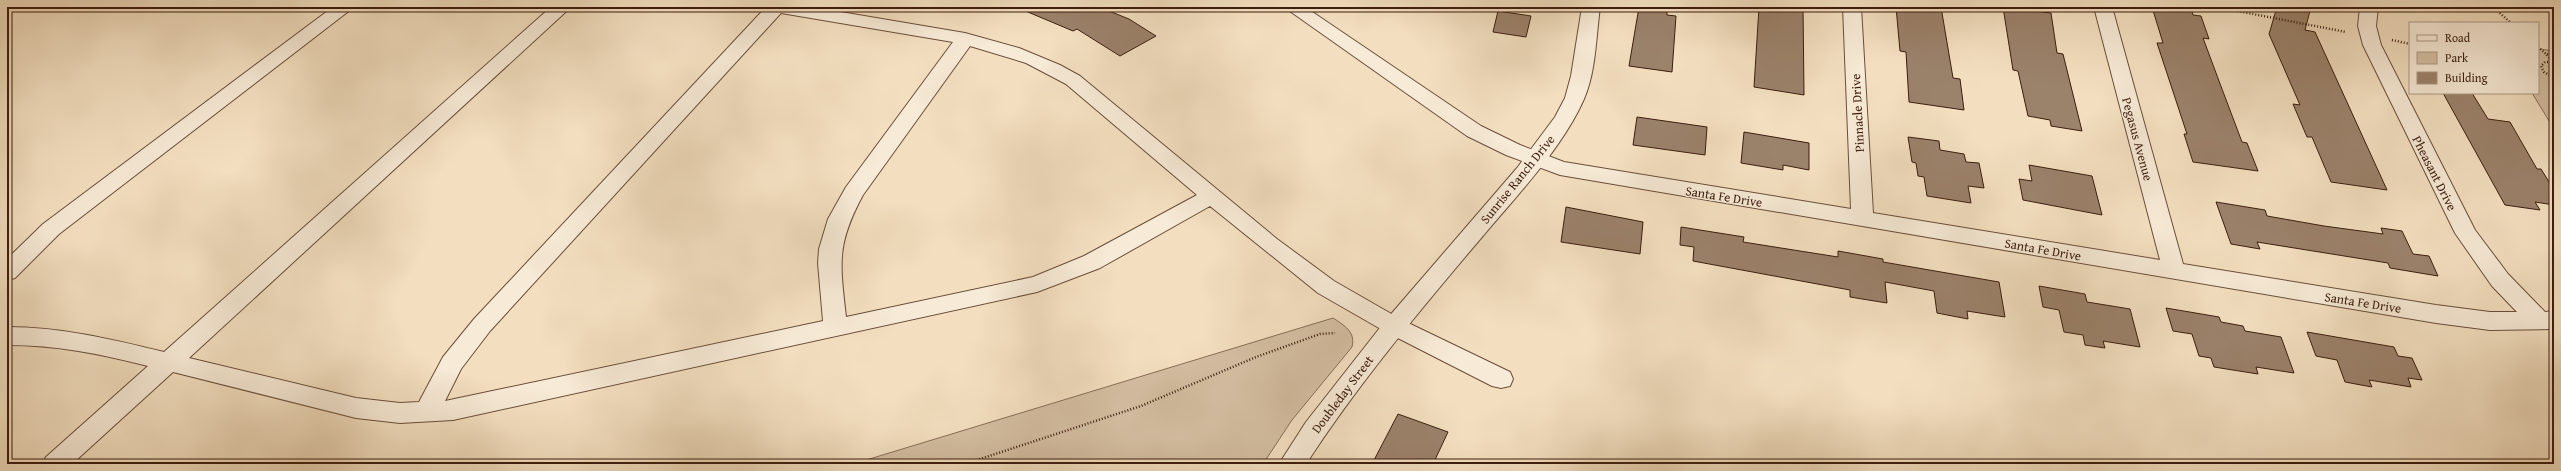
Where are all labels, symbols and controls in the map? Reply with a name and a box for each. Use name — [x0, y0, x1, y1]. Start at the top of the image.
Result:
legend — [2409, 22, 2539, 94]
text: Road — [2445, 29, 2471, 46]
text: Park — [2445, 49, 2469, 66]
text: Building — [2445, 69, 2488, 86]
street label: Pinnacle Drive — [1846, 73, 1869, 153]
street label: Pegasus Avenue — [2117, 95, 2158, 183]
street label: Sunrise Ranch Drive — [1476, 131, 1559, 228]
street label: Pheasant Drive — [2408, 132, 2462, 214]
street label: Santa Fe Drive — [1684, 181, 1764, 212]
street label: Santa Fe Drive — [2003, 233, 2083, 266]
street label: Santa Fe Drive — [2323, 287, 2403, 318]
street label: Doubleday Street — [1307, 351, 1378, 437]

